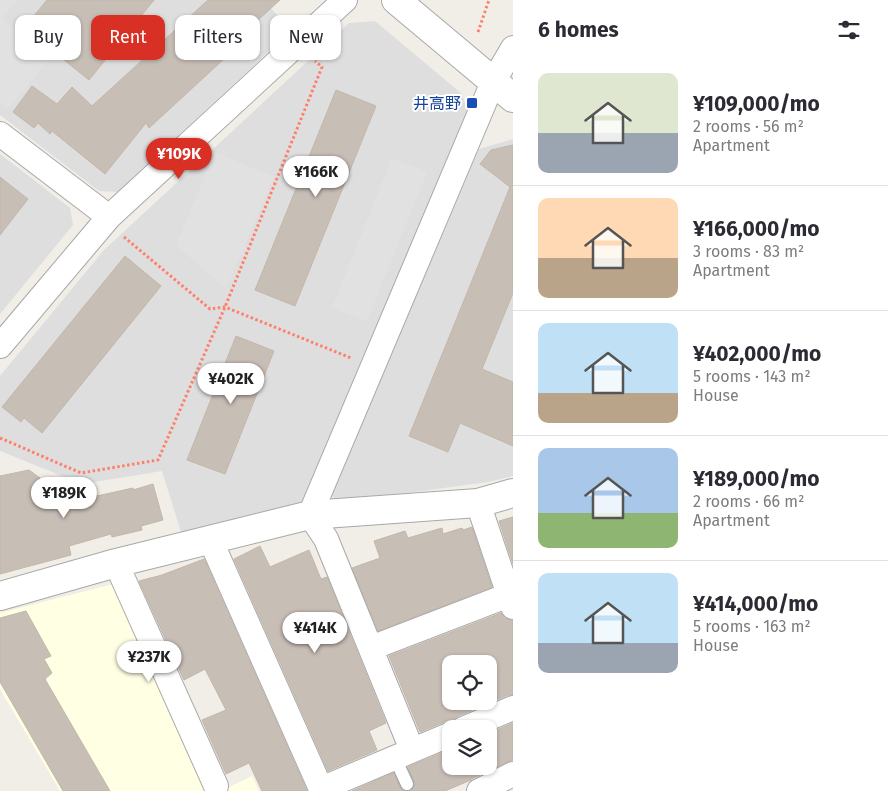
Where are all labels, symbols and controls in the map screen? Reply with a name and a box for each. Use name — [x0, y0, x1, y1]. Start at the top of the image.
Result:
chip: Buy — [15, 15, 81, 60]
chip: Rent — [91, 15, 165, 60]
chip: Filters — [175, 15, 260, 60]
chip: New — [270, 15, 341, 60]
icon: filters — [835, 16, 863, 44]
text: 6 homes — [538, 17, 619, 43]
text: ¥109,000/mo — [693, 91, 820, 117]
icon: home — [578, 93, 638, 153]
place label: 井高野 — [413, 94, 461, 113]
marker: 井高野 — [465, 96, 479, 110]
text: 2 rooms · 56 m² — [693, 117, 804, 136]
text: Apartment — [693, 136, 770, 155]
pin: ¥109K — [144, 138, 214, 180]
text: ¥109K — [157, 144, 201, 163]
pin: ¥166K — [281, 156, 351, 198]
text: ¥166K — [294, 162, 338, 181]
text: ¥166,000/mo — [693, 216, 820, 242]
icon: home — [578, 218, 638, 278]
text: 3 rooms · 83 m² — [693, 242, 804, 261]
text: Apartment — [693, 261, 770, 280]
text: ¥402,000/mo — [693, 341, 821, 367]
icon: home — [578, 343, 638, 403]
pin: ¥402K — [196, 362, 266, 405]
text: 5 rooms · 143 m² — [693, 367, 811, 386]
text: ¥402K — [208, 369, 254, 388]
text: House — [693, 386, 739, 405]
text: ¥189,000/mo — [693, 466, 820, 492]
icon: home — [578, 468, 638, 528]
pin: ¥189K — [29, 476, 99, 519]
text: ¥189K — [42, 483, 86, 502]
text: 2 rooms · 66 m² — [693, 492, 804, 511]
text: Apartment — [693, 511, 770, 530]
text: ¥414,000/mo — [693, 591, 818, 617]
icon: home — [578, 593, 638, 653]
pin: ¥414K — [280, 612, 350, 654]
text: 5 rooms · 163 m² — [693, 617, 811, 636]
text: ¥414K — [293, 618, 337, 637]
text: House — [693, 636, 739, 655]
pin: ¥237K — [114, 640, 184, 683]
text: ¥237K — [128, 647, 170, 666]
map controls — [442, 655, 497, 775]
button: locate — [442, 655, 497, 710]
button: layers — [442, 720, 497, 775]

